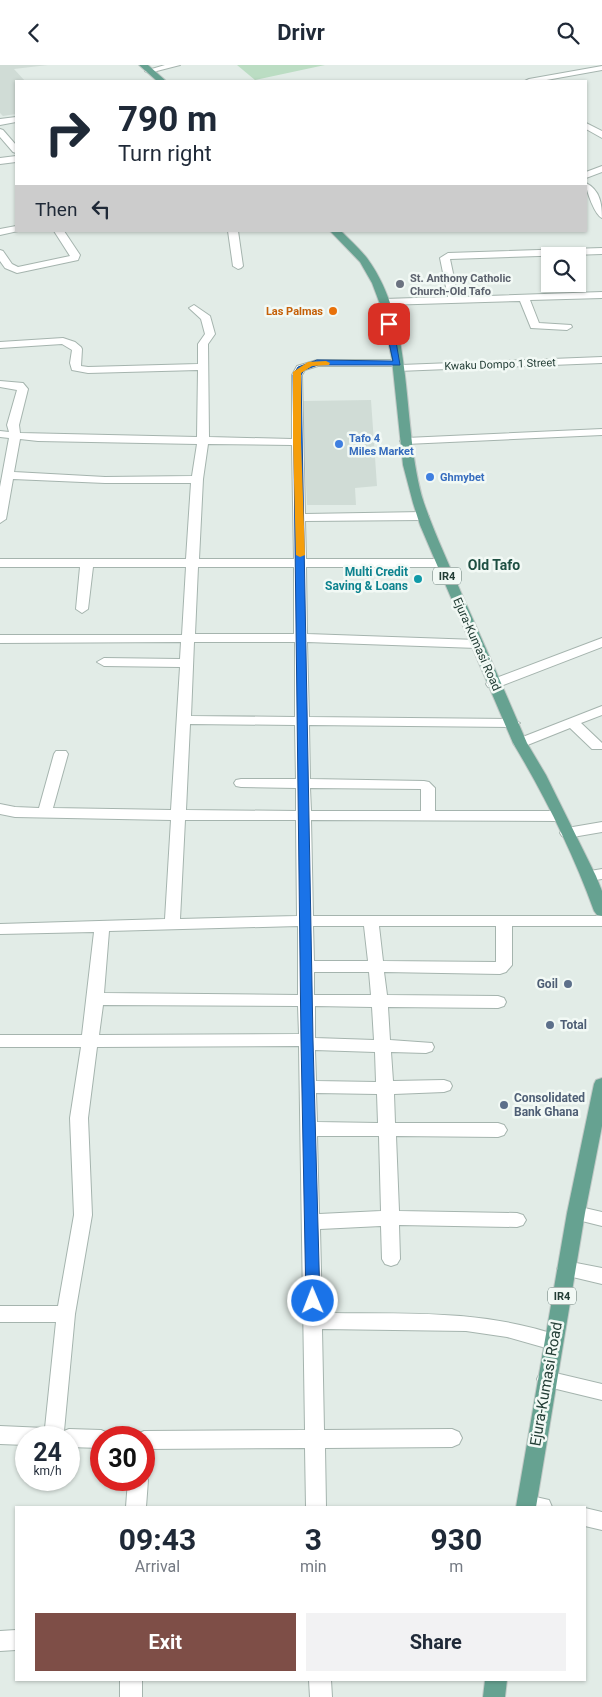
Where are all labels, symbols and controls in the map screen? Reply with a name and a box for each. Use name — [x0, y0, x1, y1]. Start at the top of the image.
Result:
icon: back — [20, 19, 48, 47]
icon: search — [554, 19, 582, 47]
text: Drivr — [277, 20, 325, 45]
text: 790 m — [118, 99, 217, 140]
icon: right — [35, 100, 100, 165]
text: Turn right — [118, 141, 212, 166]
icon: left — [87, 195, 115, 223]
text: Then — [35, 198, 77, 221]
map controls — [541, 247, 586, 292]
button: search — [541, 247, 586, 292]
place label: St. Anthony Catholic Church-Old Tafo — [410, 272, 511, 298]
marker: St. Anthony Catholic Church-Old Tafo — [394, 278, 406, 290]
pin — [368, 303, 410, 345]
place label: Las Palmas — [266, 305, 323, 318]
marker: Las Palmas — [327, 305, 339, 317]
icon: arrive — [375, 310, 403, 338]
street label: Kwaku Dompo 1 Street — [444, 356, 556, 373]
place label: Tafo 4 Miles Market — [349, 432, 414, 458]
marker: Tafo 4 Miles Market — [333, 438, 345, 450]
marker: Ghmybet — [424, 471, 436, 483]
place label: Ghmybet — [440, 471, 485, 484]
district label: Old Tafo — [468, 557, 520, 573]
place label: Multi Credit Saving & Loans — [325, 565, 408, 593]
road number: IR4 — [433, 567, 461, 585]
marker: Multi Credit Saving & Loans — [412, 573, 424, 585]
street label: Ejura-Kumasi Road — [450, 595, 504, 693]
place label: Goil — [537, 977, 558, 991]
marker: Goil — [562, 978, 574, 990]
place label: Total — [560, 1018, 587, 1032]
marker: Total — [544, 1019, 556, 1031]
place label: Consolidated Bank Ghana — [514, 1091, 585, 1119]
marker: Consolidated Bank Ghana — [498, 1099, 510, 1111]
position arrow — [286, 1274, 338, 1326]
road number: IR4 — [548, 1287, 576, 1305]
street label: Ejura-Kumasi Road — [526, 1320, 566, 1448]
speed limit sign: 30 — [90, 1426, 155, 1491]
text: 24 — [33, 1438, 62, 1467]
text: km/h — [33, 1464, 62, 1478]
text: 09:43 — [119, 1522, 196, 1557]
text: 3 — [305, 1522, 322, 1557]
text: 930 — [431, 1522, 482, 1557]
text: Arrival — [135, 1557, 180, 1576]
text: min — [300, 1557, 327, 1576]
text: m — [449, 1557, 463, 1576]
button: Exit — [35, 1613, 296, 1671]
button: Share — [306, 1613, 566, 1671]

